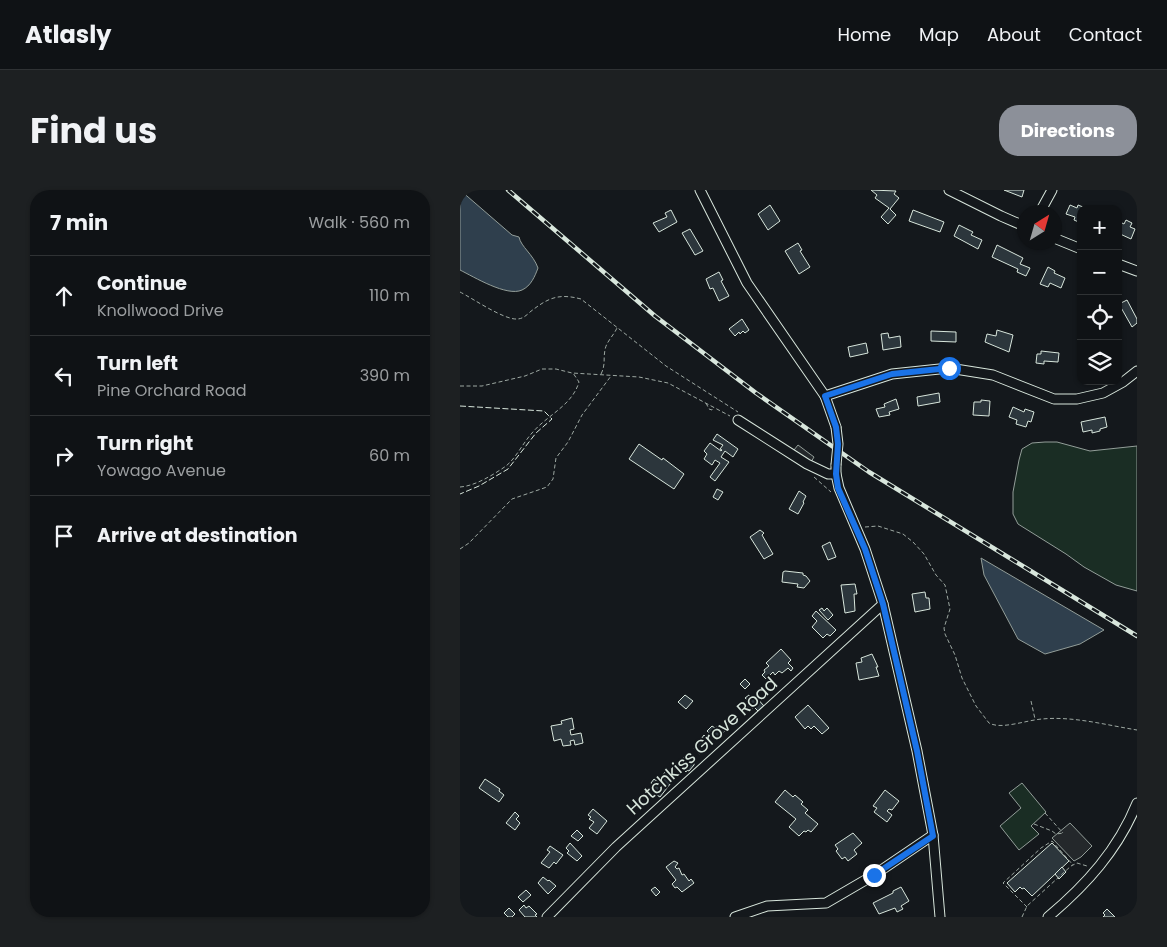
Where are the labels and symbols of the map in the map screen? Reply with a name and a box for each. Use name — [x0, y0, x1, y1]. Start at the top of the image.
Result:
north arrow — [1017, 205, 1062, 250]
route start — [938, 357, 961, 380]
street label: Hotchkiss Grove Road — [621, 671, 783, 820]
route end — [863, 864, 886, 887]

